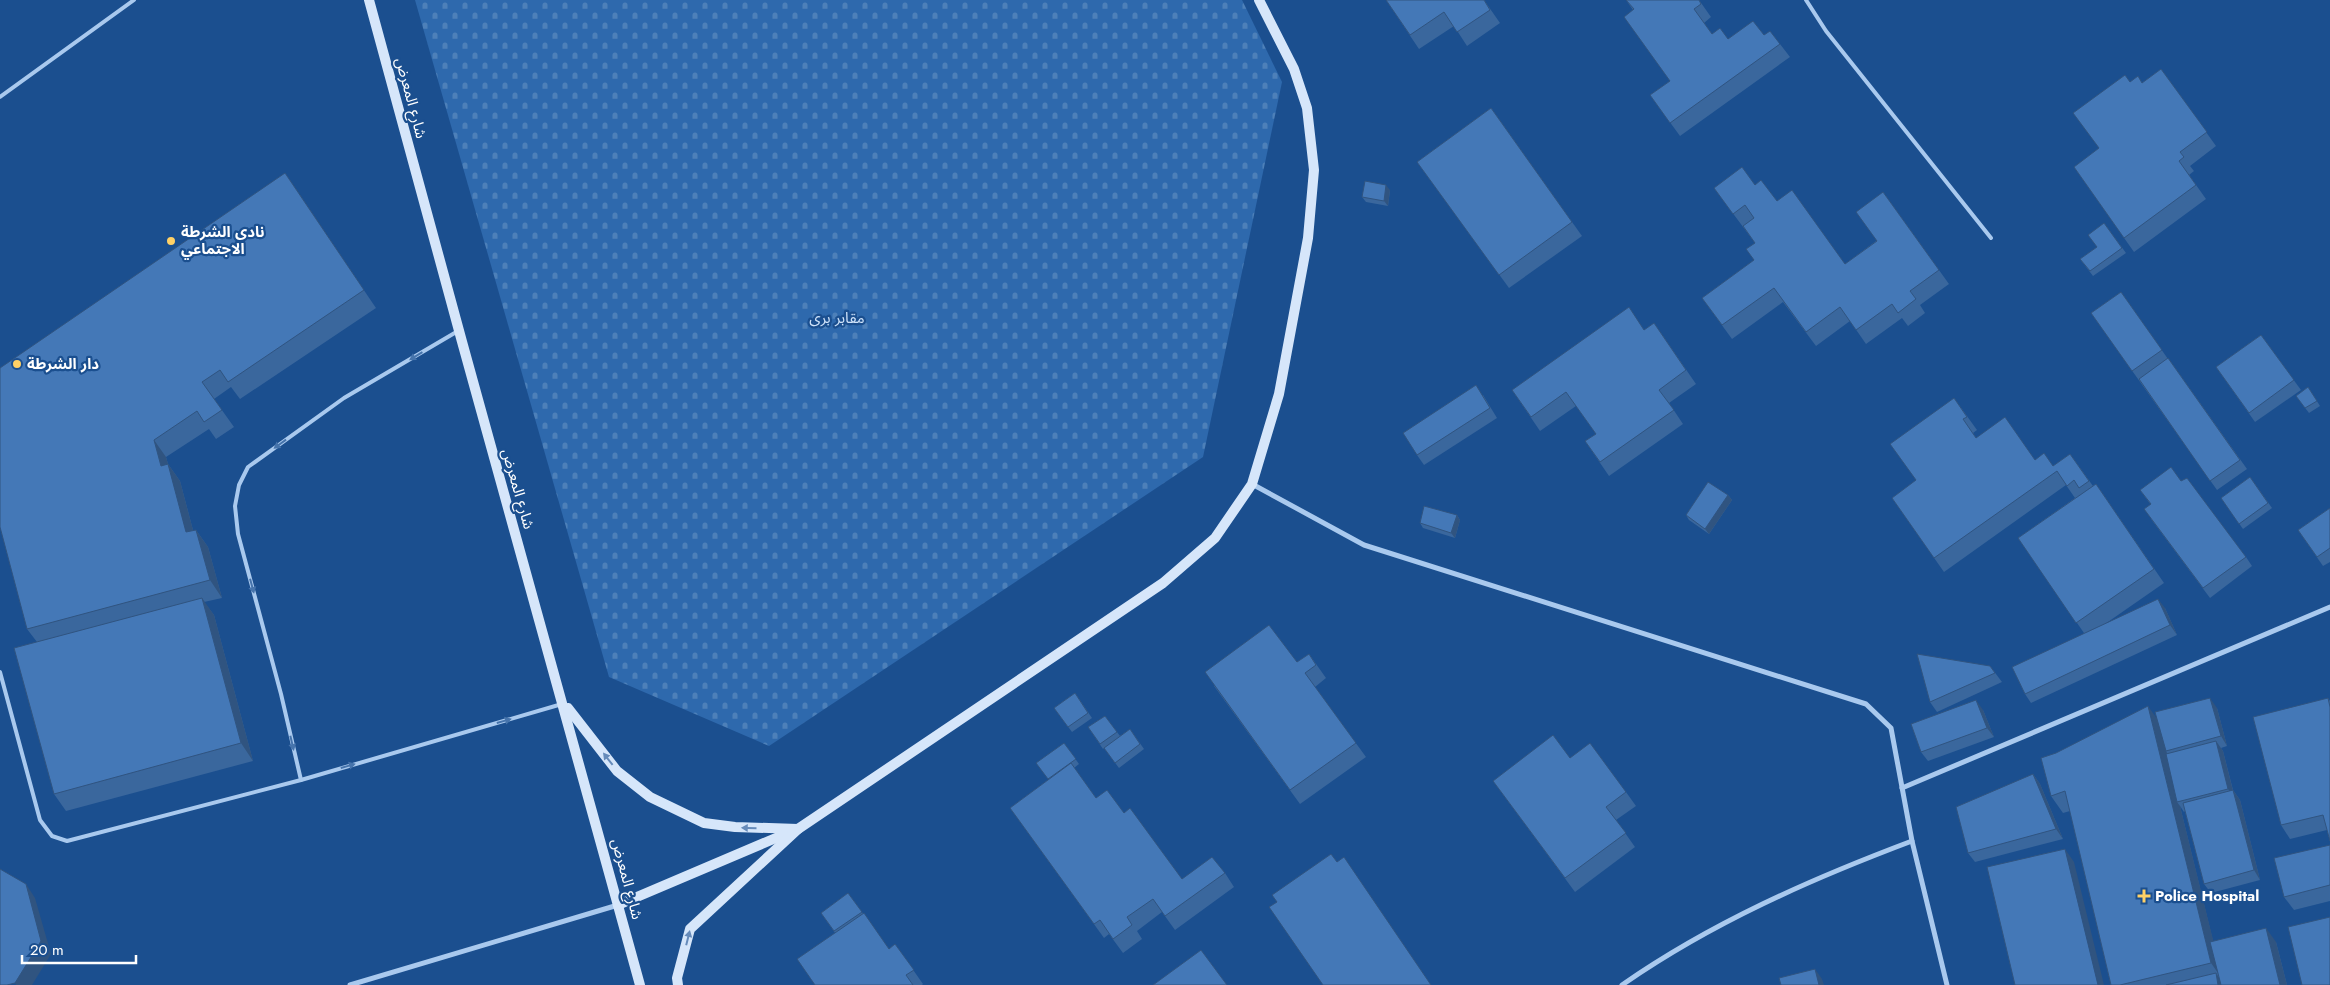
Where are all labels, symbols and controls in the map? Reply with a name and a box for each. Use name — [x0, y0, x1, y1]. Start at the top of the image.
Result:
street label: شارع المعرض — [389, 55, 432, 141]
place label: نادي الشرطة الاجتماعي — [181, 221, 265, 260]
marker: نادي الشرطة الاجتماعي — [165, 235, 177, 247]
park label: مقابر برى — [809, 307, 865, 329]
one-way arrow — [409, 351, 422, 360]
place label: دار الشرطة — [27, 353, 99, 375]
marker: دار الشرطة — [11, 358, 23, 370]
one-way arrow — [273, 439, 287, 449]
street label: شارع المعرض — [495, 446, 540, 532]
one-way arrow — [248, 578, 256, 593]
one-way arrow — [496, 716, 511, 724]
one-way arrow — [288, 736, 296, 751]
one-way arrow — [602, 753, 613, 766]
one-way arrow — [340, 762, 355, 770]
one-way arrow — [741, 824, 757, 832]
street label: شارع المعرض — [605, 836, 648, 922]
place label: Police Hospital — [2155, 885, 2259, 907]
marker: Police Hospital — [2137, 889, 2151, 903]
one-way arrow — [684, 930, 692, 945]
scale bar — [22, 932, 136, 964]
text: 20 m — [30, 939, 64, 961]

